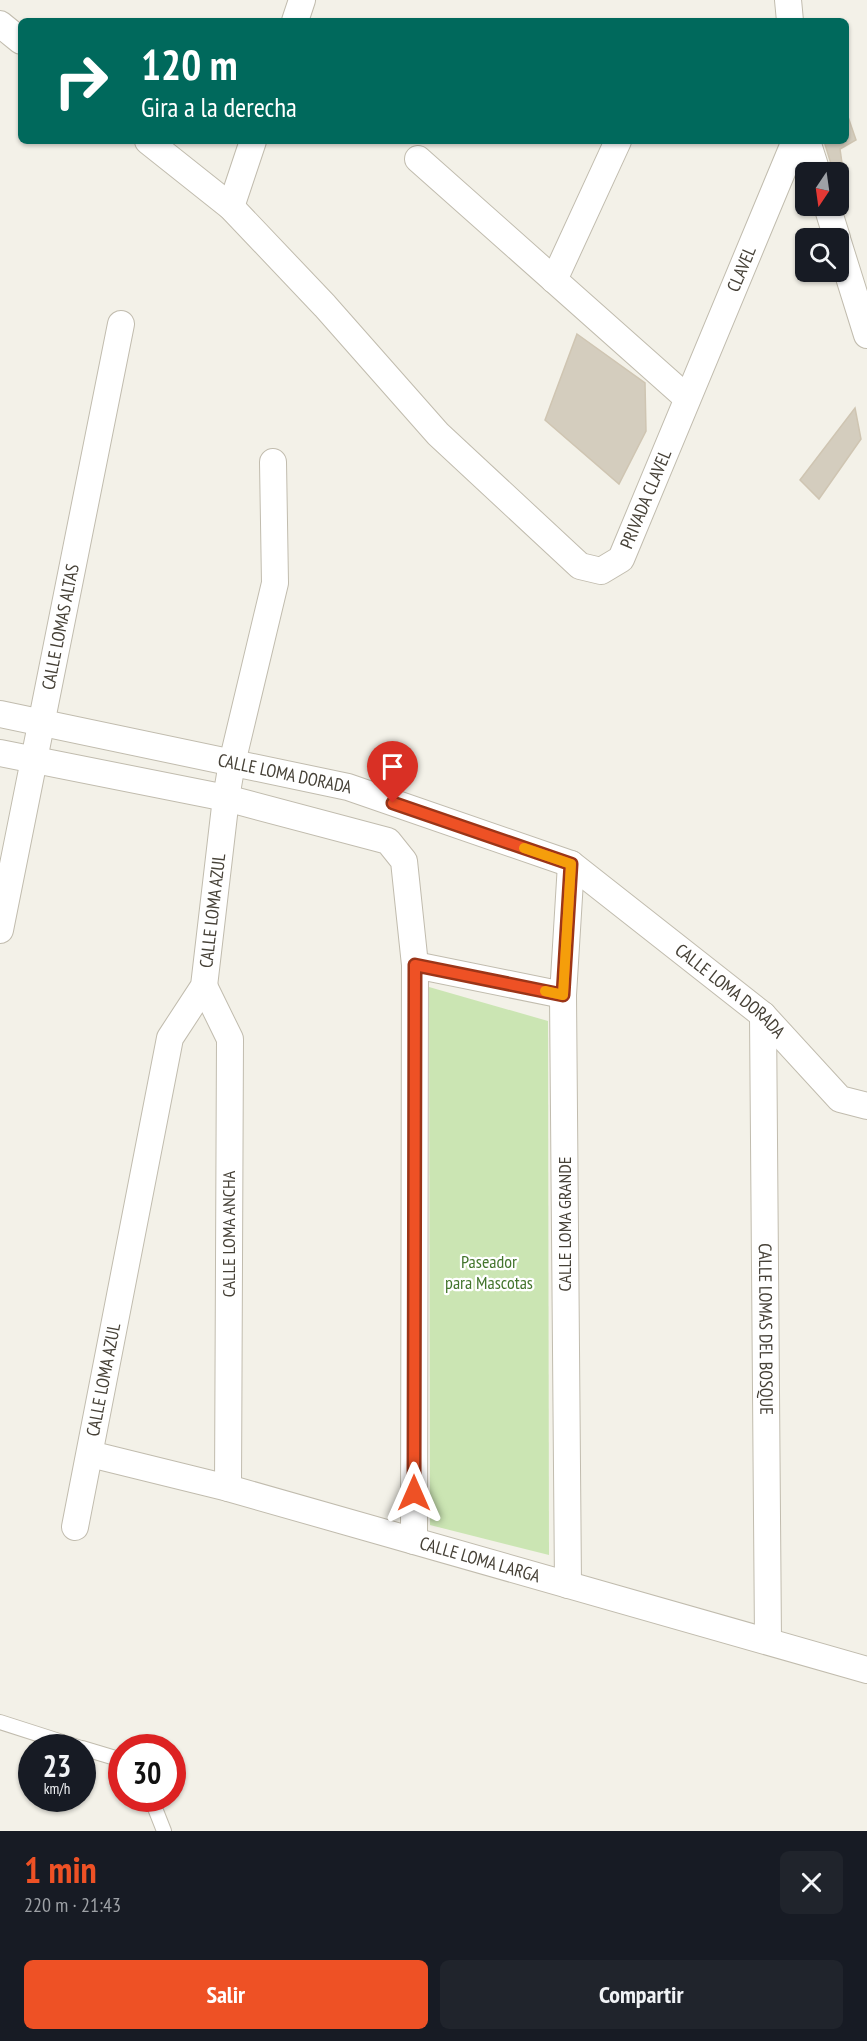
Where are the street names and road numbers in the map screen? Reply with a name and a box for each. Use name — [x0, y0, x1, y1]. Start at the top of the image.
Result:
street label: CLAVEL — [721, 242, 761, 295]
street label: PRIVADA CLAVEL — [615, 445, 677, 552]
street label: CALLE LOMAS ALTAS — [36, 562, 84, 692]
street label: CALLE LOMA DORADA — [216, 748, 354, 799]
street label: CALLE LOMA AZUL — [194, 852, 230, 969]
street label: CALLE LOMA DORADA — [671, 938, 791, 1043]
street label: CALLE LOMA GRANDE — [553, 1157, 576, 1291]
street label: CALLE LOMA ANCHA — [217, 1170, 240, 1297]
street label: CALLE LOMAS DEL BOSQUE — [754, 1243, 778, 1415]
street label: CALLE LOMA AZUL — [81, 1321, 125, 1438]
street label: CALLE LOMA LARGA — [417, 1531, 543, 1587]

